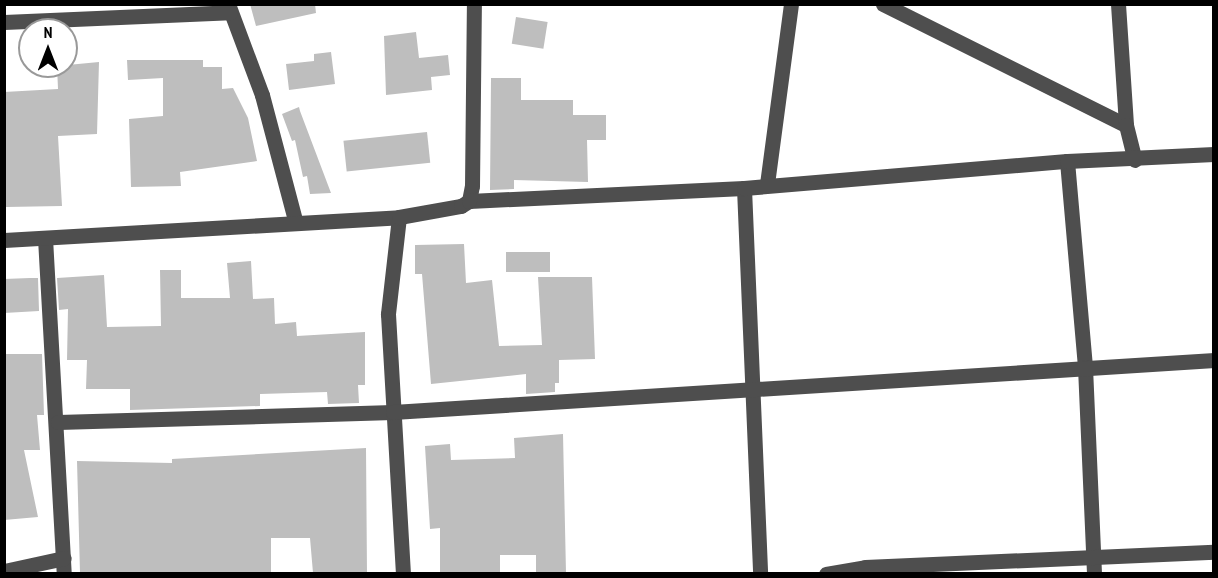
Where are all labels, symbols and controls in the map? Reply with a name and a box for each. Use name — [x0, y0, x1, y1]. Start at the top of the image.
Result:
north arrow — [18, 18, 78, 78]
text: N — [44, 22, 52, 42]

